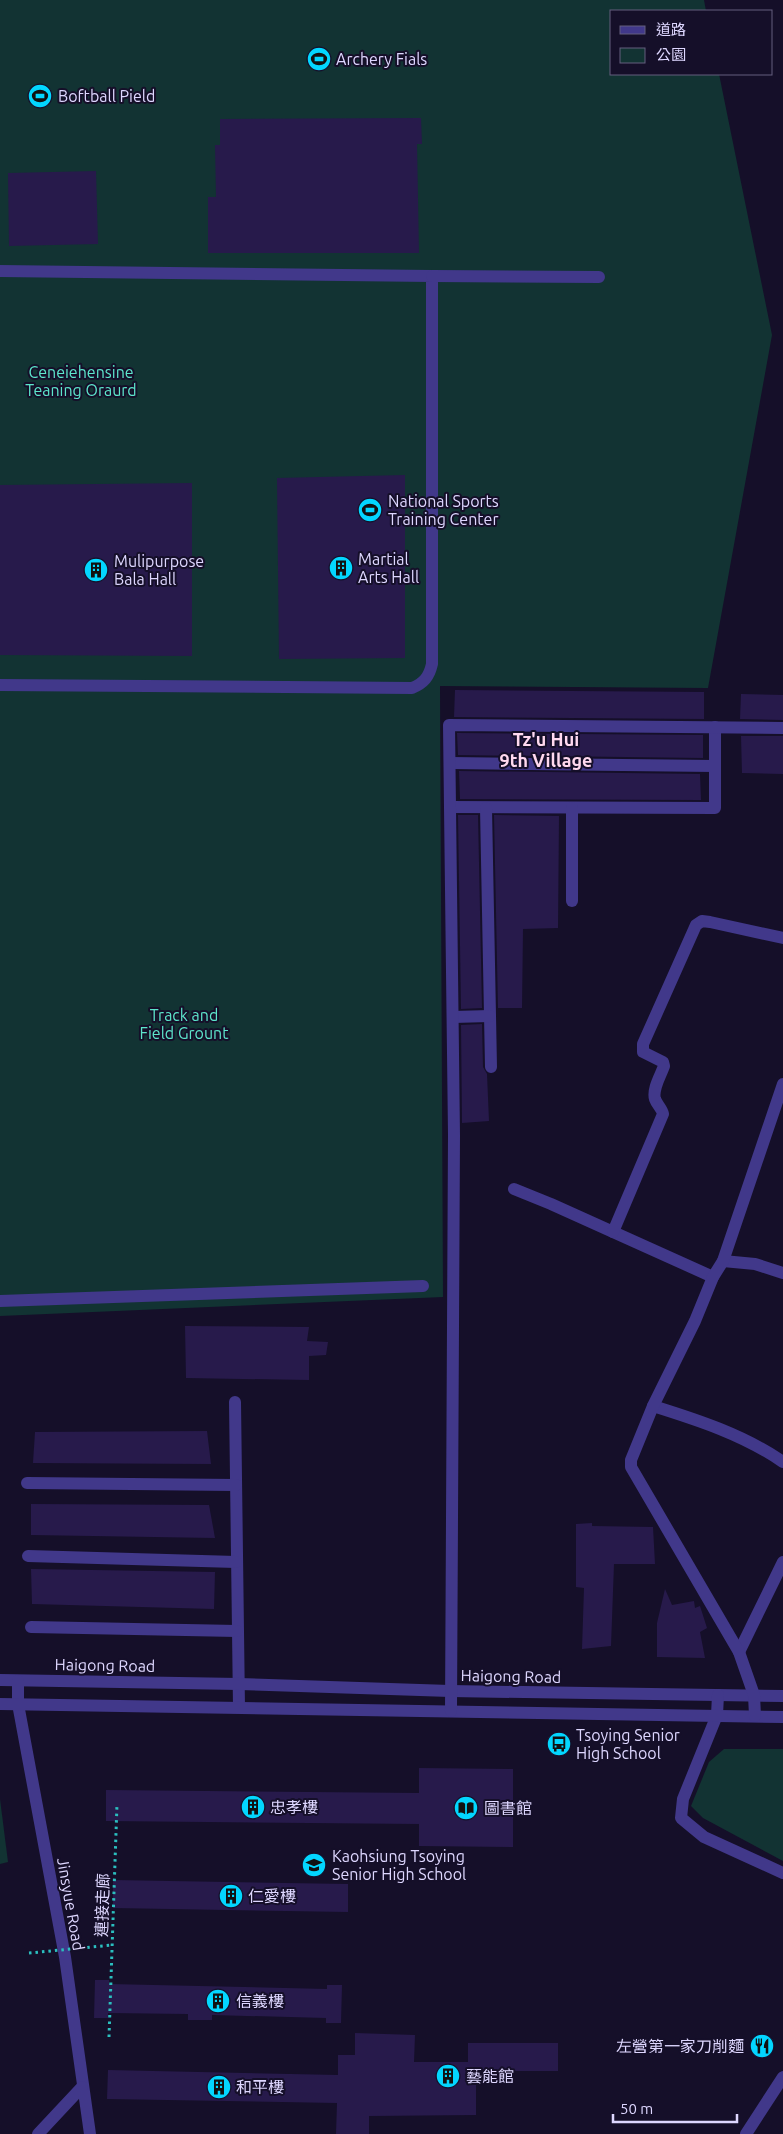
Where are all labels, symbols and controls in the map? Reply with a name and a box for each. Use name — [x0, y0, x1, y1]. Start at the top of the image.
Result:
legend — [610, 10, 773, 75]
text: 道路 — [656, 21, 686, 38]
sports icon: Archery Fials — [306, 46, 332, 72]
text: 公園 — [656, 46, 686, 63]
place label: Archery Fials — [336, 50, 427, 68]
sports icon: Boftball Pield — [27, 83, 53, 109]
place label: Boftball Pield — [58, 87, 155, 105]
park label: Ceneiehensine Teaning Oraurd — [25, 363, 137, 399]
place label: National Sports Training Center — [388, 492, 499, 528]
sports icon: National Sports Training Center — [357, 497, 383, 523]
place label: Martial Arts Hall — [358, 550, 419, 586]
place label: Mulipurpose Bala Hall — [114, 552, 204, 588]
building icon: Martial Arts Hall — [328, 555, 354, 581]
building icon: Mulipurpose Bala Hall — [83, 557, 109, 583]
district label: Tz'u Hui 9th Village — [500, 729, 592, 770]
park label: Track and Field Grount — [140, 1006, 229, 1042]
street label: Haigong Road — [54, 1655, 156, 1675]
street label: Haigong Road — [460, 1666, 562, 1686]
place label: Tsoying Senior High School — [576, 1726, 680, 1762]
bus stop icon: Tsoying Senior High School — [546, 1731, 572, 1757]
building icon: 忠孝樓 — [240, 1794, 266, 1820]
library icon: 圖書館 — [453, 1795, 479, 1821]
place label: 忠孝樓 — [270, 1798, 318, 1816]
place label: 圖書館 — [484, 1799, 532, 1817]
place label: Kaohsiung Tsoying Senior High School — [332, 1847, 466, 1883]
school or university icon: Kaohsiung Tsoying Senior High School — [301, 1852, 327, 1878]
street label: Jinsyue Road — [54, 1856, 88, 1952]
street label: 連接走廊 — [92, 1873, 112, 1937]
building icon: 仁愛樓 — [218, 1883, 244, 1909]
place label: 仁愛樓 — [248, 1887, 296, 1905]
building icon: 信義樓 — [205, 1988, 231, 2014]
place label: 信義樓 — [236, 1992, 284, 2010]
restaurant icon: 左營第一家刀削麵 — [749, 2033, 775, 2059]
place label: 左營第一家刀削麵 — [616, 2037, 744, 2055]
building icon: 藝能館 — [435, 2063, 461, 2089]
place label: 藝能館 — [466, 2067, 514, 2085]
building icon: 和平樓 — [206, 2074, 232, 2100]
place label: 和平樓 — [236, 2078, 284, 2096]
scale bar — [613, 2092, 737, 2124]
text: 50 m — [620, 2100, 653, 2117]

